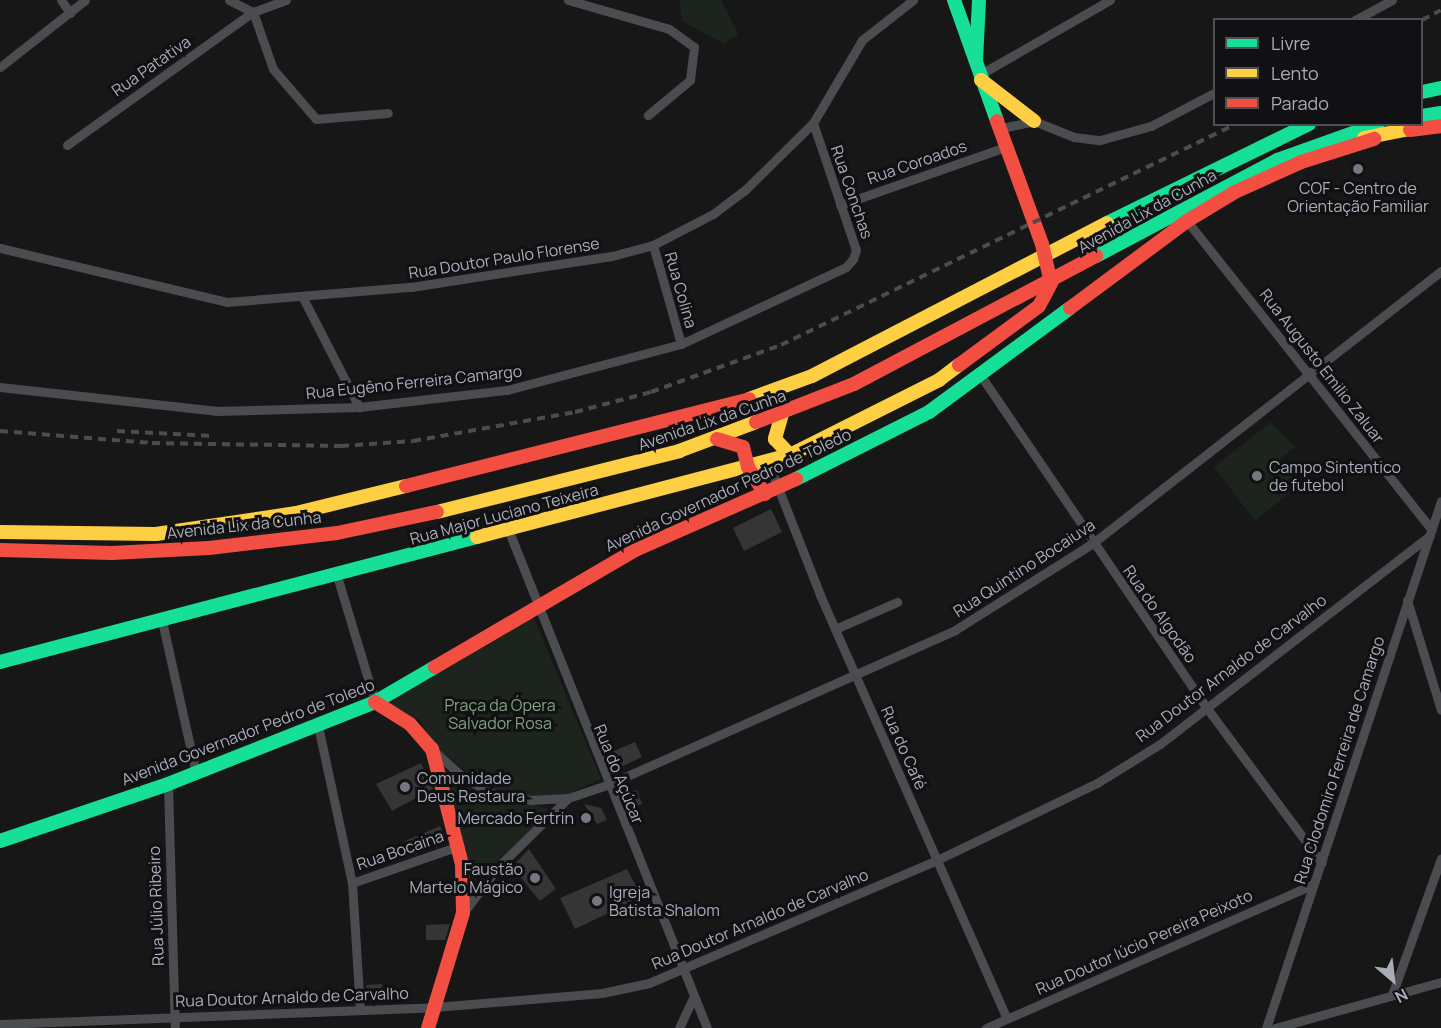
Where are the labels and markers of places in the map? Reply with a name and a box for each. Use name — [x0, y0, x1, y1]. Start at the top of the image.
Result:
marker: COF - Centro de Orientação Familiar — [1351, 162, 1365, 176]
place label: COF - Centro de Orientação Familiar — [1287, 178, 1429, 216]
place label: Campo Sintentico de futebol — [1269, 457, 1401, 495]
marker: Campo Sintentico de futebol — [1250, 469, 1264, 483]
place label: Comunidade Deus Restaura — [417, 768, 525, 806]
marker: Comunidade Deus Restaura — [398, 780, 412, 794]
place label: Mercado Fertrin — [457, 808, 574, 828]
marker: Mercado Fertrin — [579, 811, 593, 825]
place label: Faustão Martelo Mágico — [409, 859, 523, 897]
marker: Faustão Martelo Mágico — [528, 871, 542, 885]
place label: Igreja Batista Shalom — [609, 882, 720, 920]
marker: Igreja Batista Shalom — [590, 894, 604, 908]

